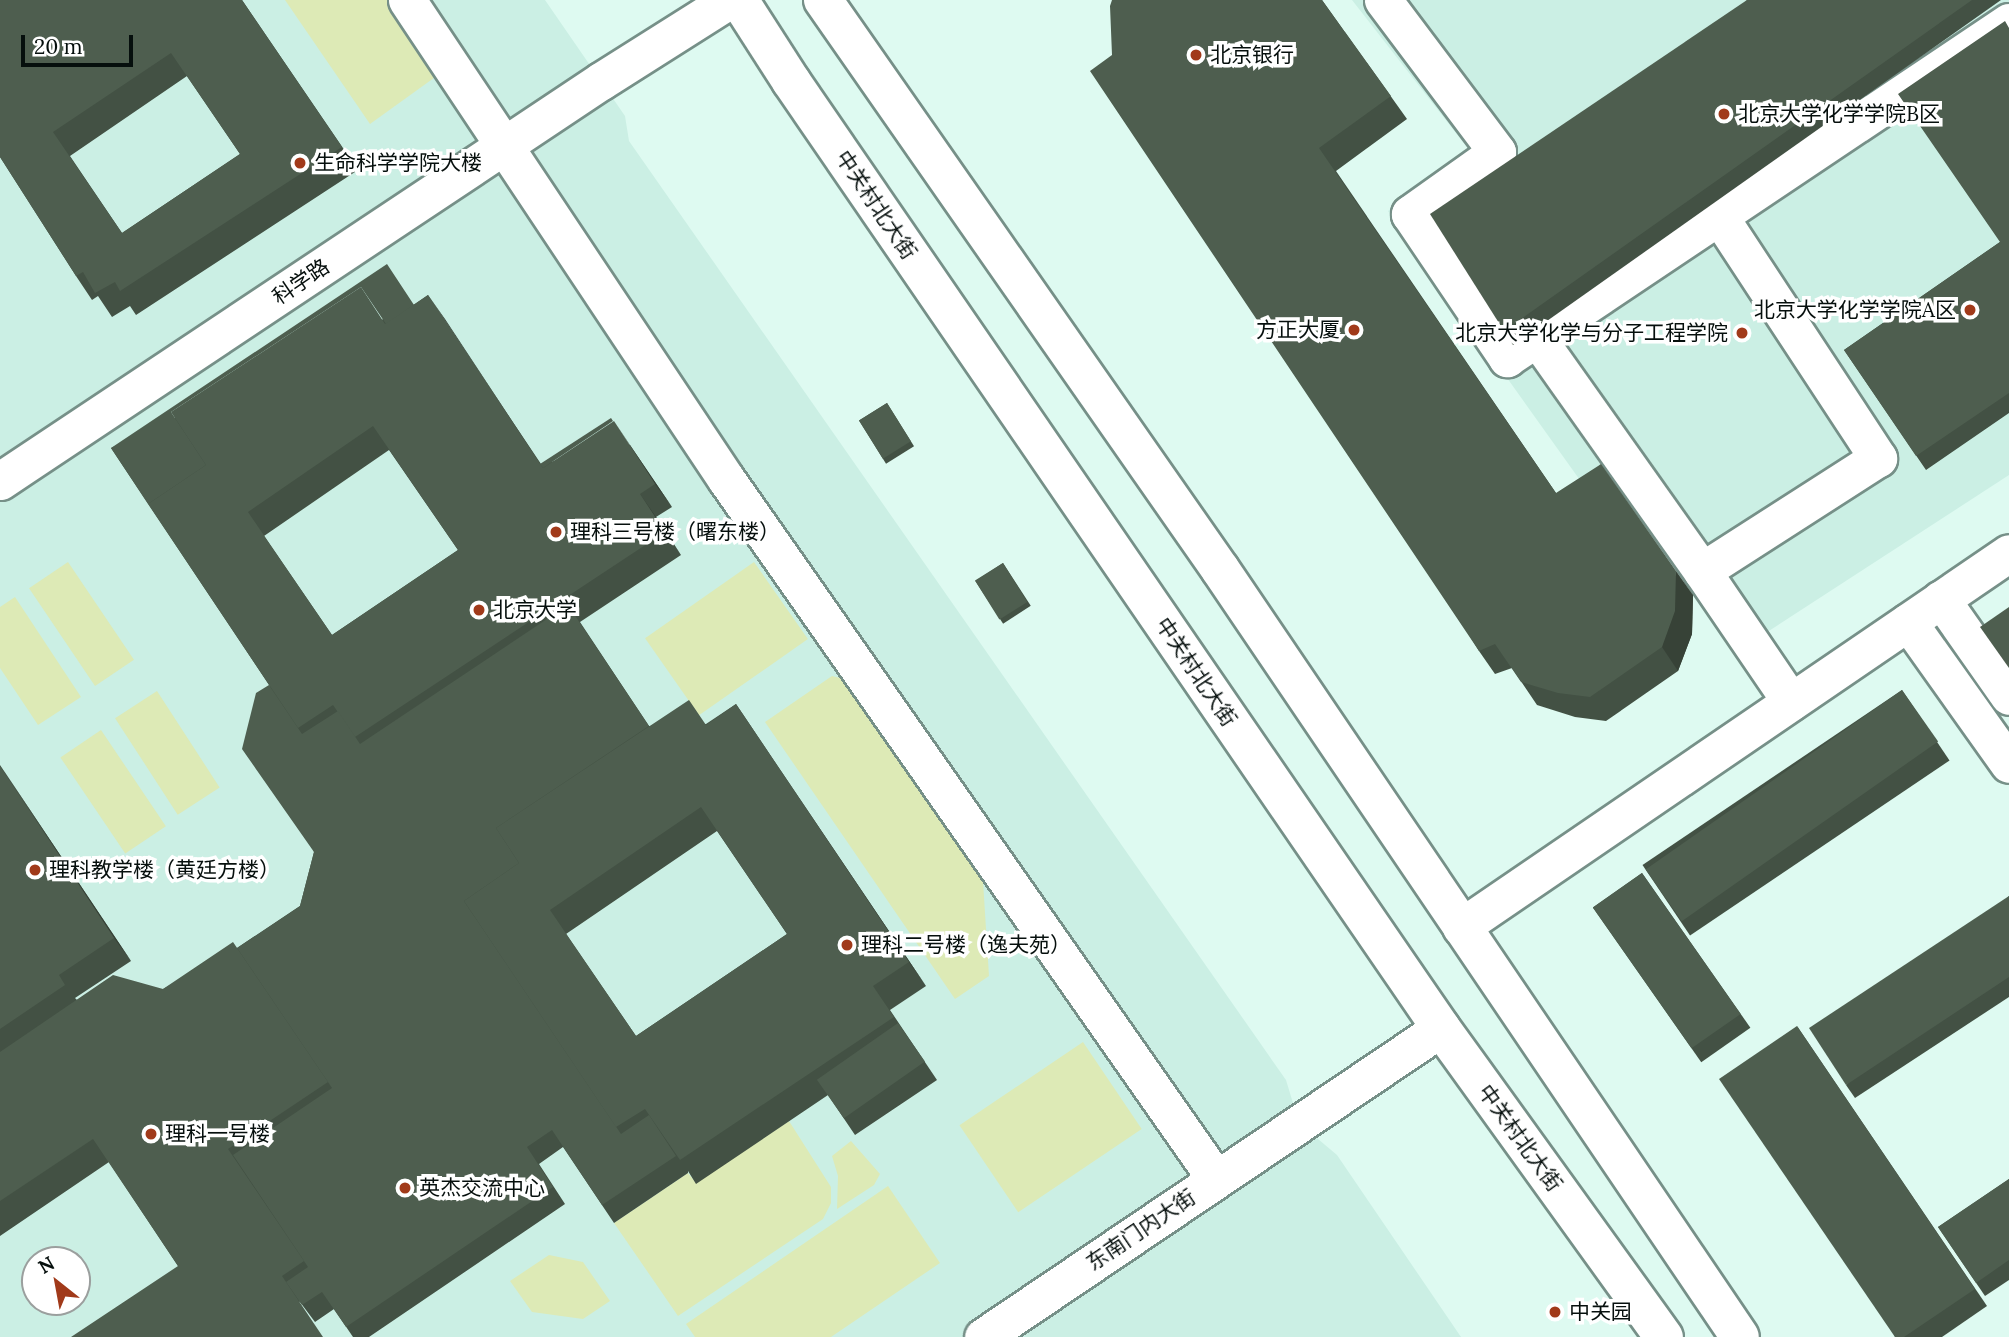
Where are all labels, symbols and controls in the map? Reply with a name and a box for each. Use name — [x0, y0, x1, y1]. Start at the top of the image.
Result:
scale bar — [24, 21, 136, 65]
text: 20 m — [34, 33, 83, 60]
place label: 北京银行 — [1210, 42, 1294, 68]
marker: 北京银行 — [1188, 47, 1204, 63]
place label: 北京大学化学学院B区 — [1738, 101, 1940, 127]
marker: 北京大学化学学院B区 — [1716, 106, 1732, 122]
street label: 中关村北大街 — [830, 146, 922, 264]
place label: 生命科学学院大楼 — [314, 150, 482, 176]
marker: 生命科学学院大楼 — [292, 155, 308, 171]
street label: 科学路 — [268, 254, 334, 310]
place label: 北京大学化学学院A区 — [1754, 297, 1956, 323]
marker: 北京大学化学学院A区 — [1962, 302, 1978, 318]
place label: 方正大厦 — [1256, 317, 1340, 343]
place label: 北京大学化学与分子工程学院 — [1455, 320, 1728, 346]
marker: 方正大厦 — [1346, 322, 1362, 338]
marker: 北京大学化学与分子工程学院 — [1734, 325, 1750, 341]
place label: 理科三号楼（曙东楼） — [570, 519, 780, 545]
marker: 理科三号楼（曙东楼） — [548, 524, 564, 540]
place label: 北京大学 — [493, 597, 577, 623]
marker: 北京大学 — [471, 602, 487, 618]
street label: 中关村北大街 — [1150, 613, 1242, 731]
place label: 理科教学楼（黄廷方楼） — [49, 857, 280, 883]
marker: 理科教学楼（黄廷方楼） — [27, 862, 43, 878]
place label: 理科二号楼（逸夫苑） — [861, 932, 1071, 958]
marker: 理科二号楼（逸夫苑） — [839, 937, 855, 953]
street label: 中关村北大街 — [1473, 1080, 1567, 1196]
place label: 理科一号楼 — [165, 1121, 270, 1147]
marker: 理科一号楼 — [143, 1126, 159, 1142]
place label: 英杰交流中心 — [419, 1175, 545, 1201]
marker: 英杰交流中心 — [397, 1180, 413, 1196]
street label: 东南门内大街 — [1082, 1184, 1200, 1276]
north arrow — [21, 1246, 91, 1316]
text: N — [34, 1251, 59, 1279]
place label: 中关园 — [1569, 1299, 1632, 1325]
marker: 中关园 — [1547, 1304, 1563, 1320]

